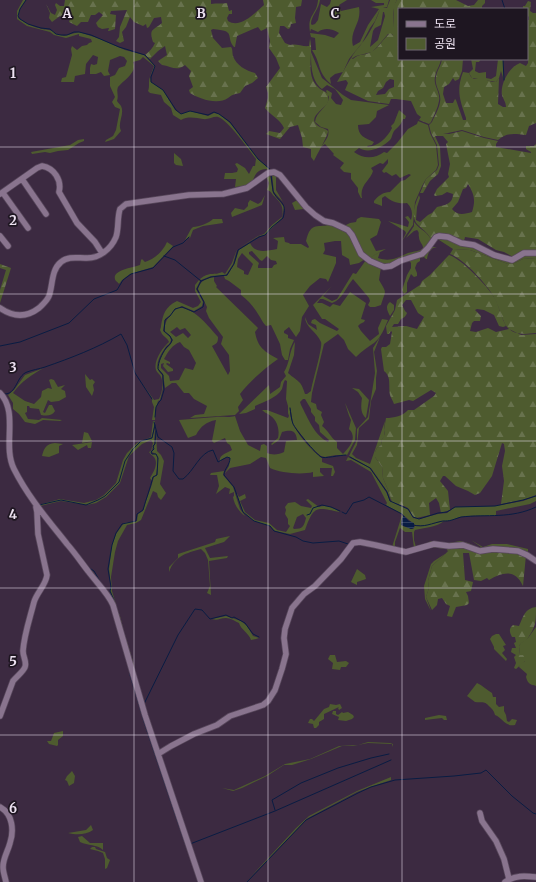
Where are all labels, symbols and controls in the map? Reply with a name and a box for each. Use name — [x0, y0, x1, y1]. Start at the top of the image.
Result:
text: A — [61, 5, 72, 22]
text: B — [196, 5, 206, 22]
text: C — [331, 5, 340, 22]
legend — [398, 8, 528, 60]
text: 도로 — [434, 16, 456, 31]
text: 공원 — [434, 36, 456, 51]
text: 1 — [10, 65, 16, 82]
text: 2 — [9, 212, 17, 229]
text: 3 — [9, 359, 17, 376]
text: 4 — [9, 506, 18, 523]
text: 5 — [9, 653, 17, 670]
text: 6 — [9, 800, 17, 817]

